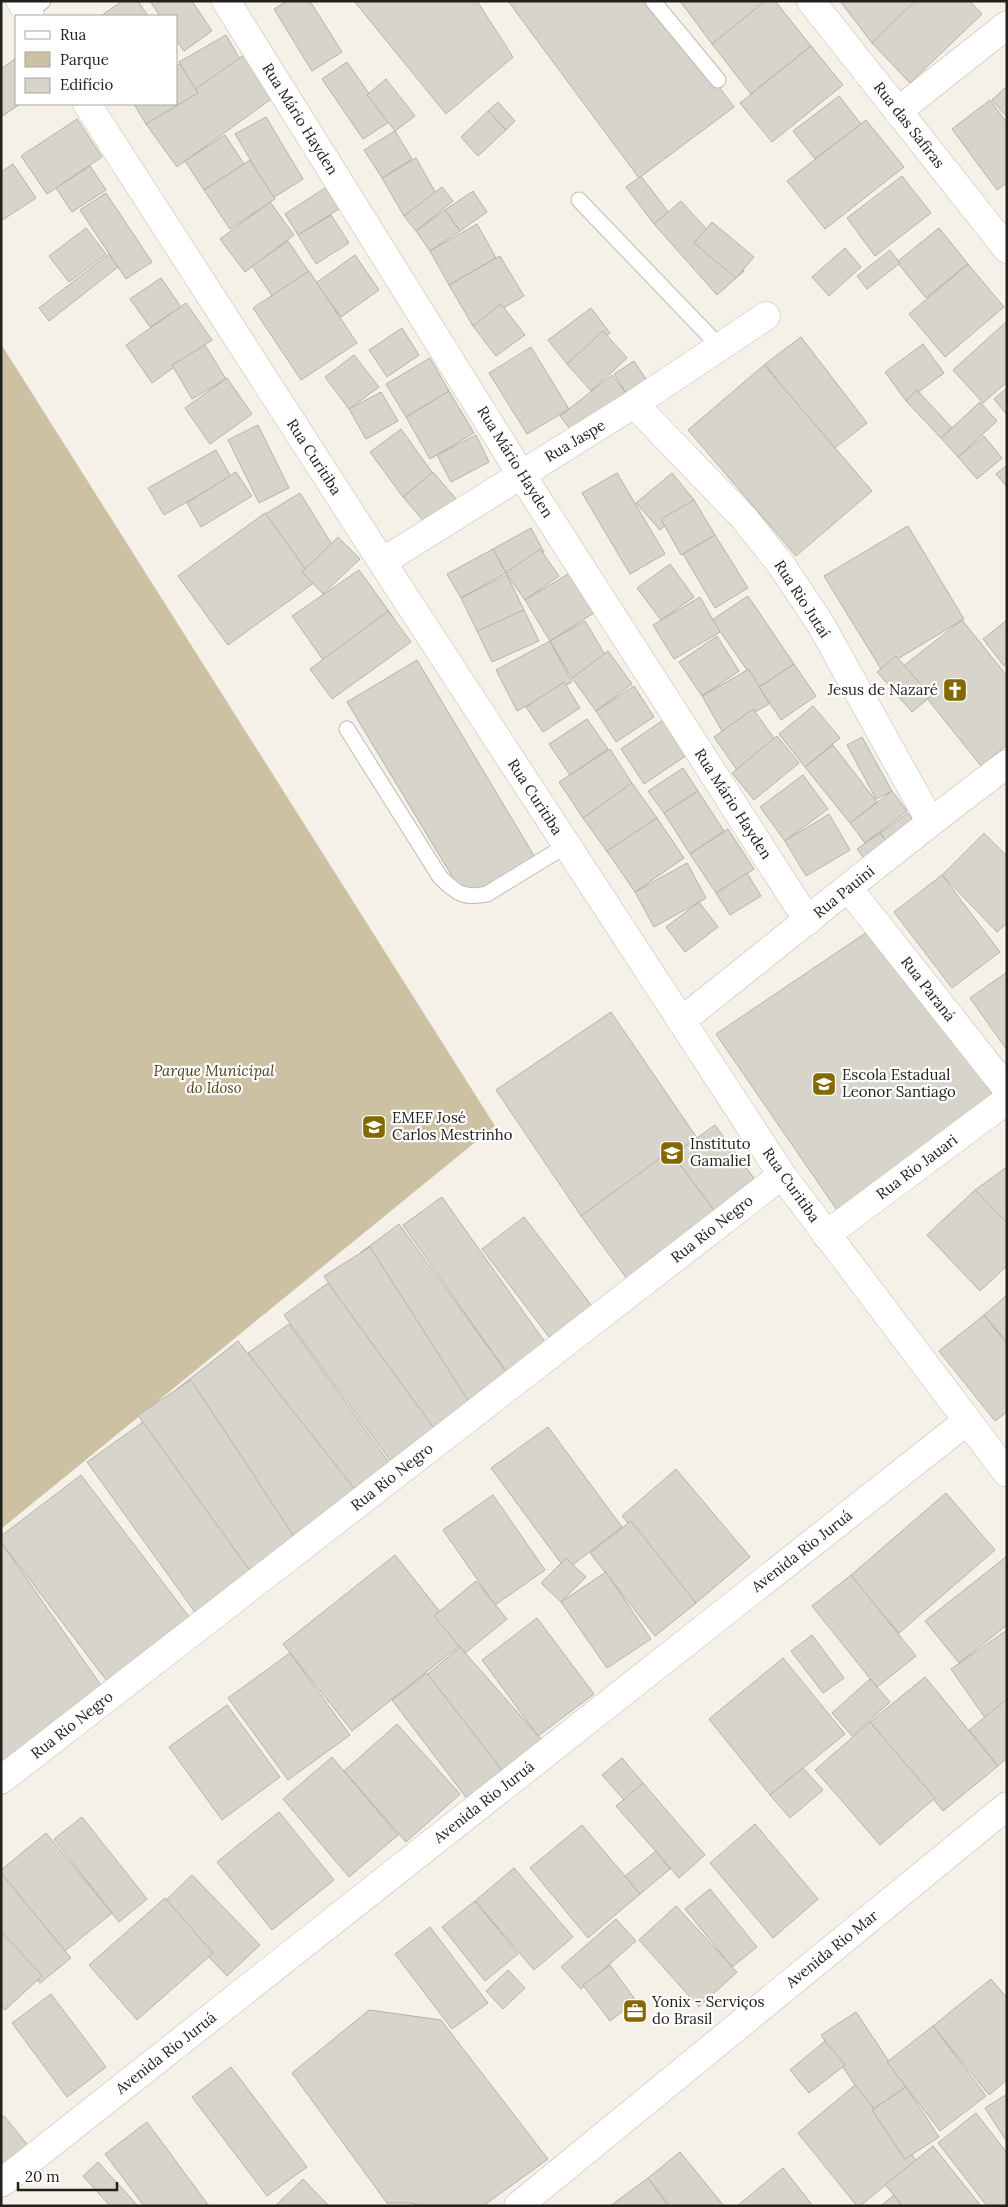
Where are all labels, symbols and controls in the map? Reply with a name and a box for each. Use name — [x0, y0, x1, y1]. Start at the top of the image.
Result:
legend — [15, 15, 178, 105]
text: Rua — [60, 25, 86, 44]
text: Parque — [60, 50, 109, 69]
street label: Rua Mário Hayden — [258, 59, 342, 178]
text: Edifício — [60, 75, 113, 94]
street label: Rua das Safiras — [870, 78, 949, 172]
street label: Rua Mário Hayden — [473, 402, 557, 521]
street label: Rua Curitiba — [283, 415, 346, 499]
street label: Rua Jaspe — [541, 415, 608, 466]
street label: Rua Rio Jutaí — [770, 556, 835, 641]
church icon: Jesus de Nazaré — [942, 677, 968, 703]
place label: Jesus de Nazaré — [827, 680, 938, 699]
street label: Rua Mário Hayden — [691, 745, 776, 863]
street label: Rua Curitiba — [504, 755, 567, 839]
street label: Rua Pauini — [809, 861, 878, 922]
street label: Rua Paraná — [897, 952, 960, 1025]
park label: Parque Municipal do Idoso — [153, 1061, 275, 1097]
place label: Escola Estadual Leonor Santiago — [842, 1065, 956, 1101]
school or university icon: Escola Estadual Leonor Santiago — [811, 1071, 837, 1097]
place label: EMEF José Carlos Mestrinho — [392, 1108, 513, 1144]
school or university icon: EMEF José Carlos Mestrinho — [361, 1114, 387, 1140]
street label: Rua Rio Jauari — [872, 1130, 961, 1203]
place label: Instituto Gamaliel — [690, 1134, 751, 1170]
school or university icon: Instituto Gamaliel — [659, 1140, 685, 1166]
street label: Rua Curitiba — [759, 1144, 824, 1226]
street label: Rua Rio Negro — [667, 1190, 757, 1267]
street label: Rua Rio Negro — [347, 1438, 437, 1515]
street label: Avenida Rio Juruá — [747, 1505, 856, 1597]
street label: Rua Rio Negro — [27, 1686, 117, 1763]
street label: Avenida Rio Juruá — [429, 1756, 538, 1848]
street label: Avenida Rio Mar — [781, 1905, 882, 1992]
place label: Yonix - Serviços do Brasil — [651, 1992, 764, 2028]
office icon: Yonix - Serviços do Brasil — [622, 1998, 648, 2024]
street label: Avenida Rio Juruá — [111, 2007, 220, 2099]
scale bar — [18, 2160, 116, 2192]
text: 20 m — [25, 2167, 60, 2186]

